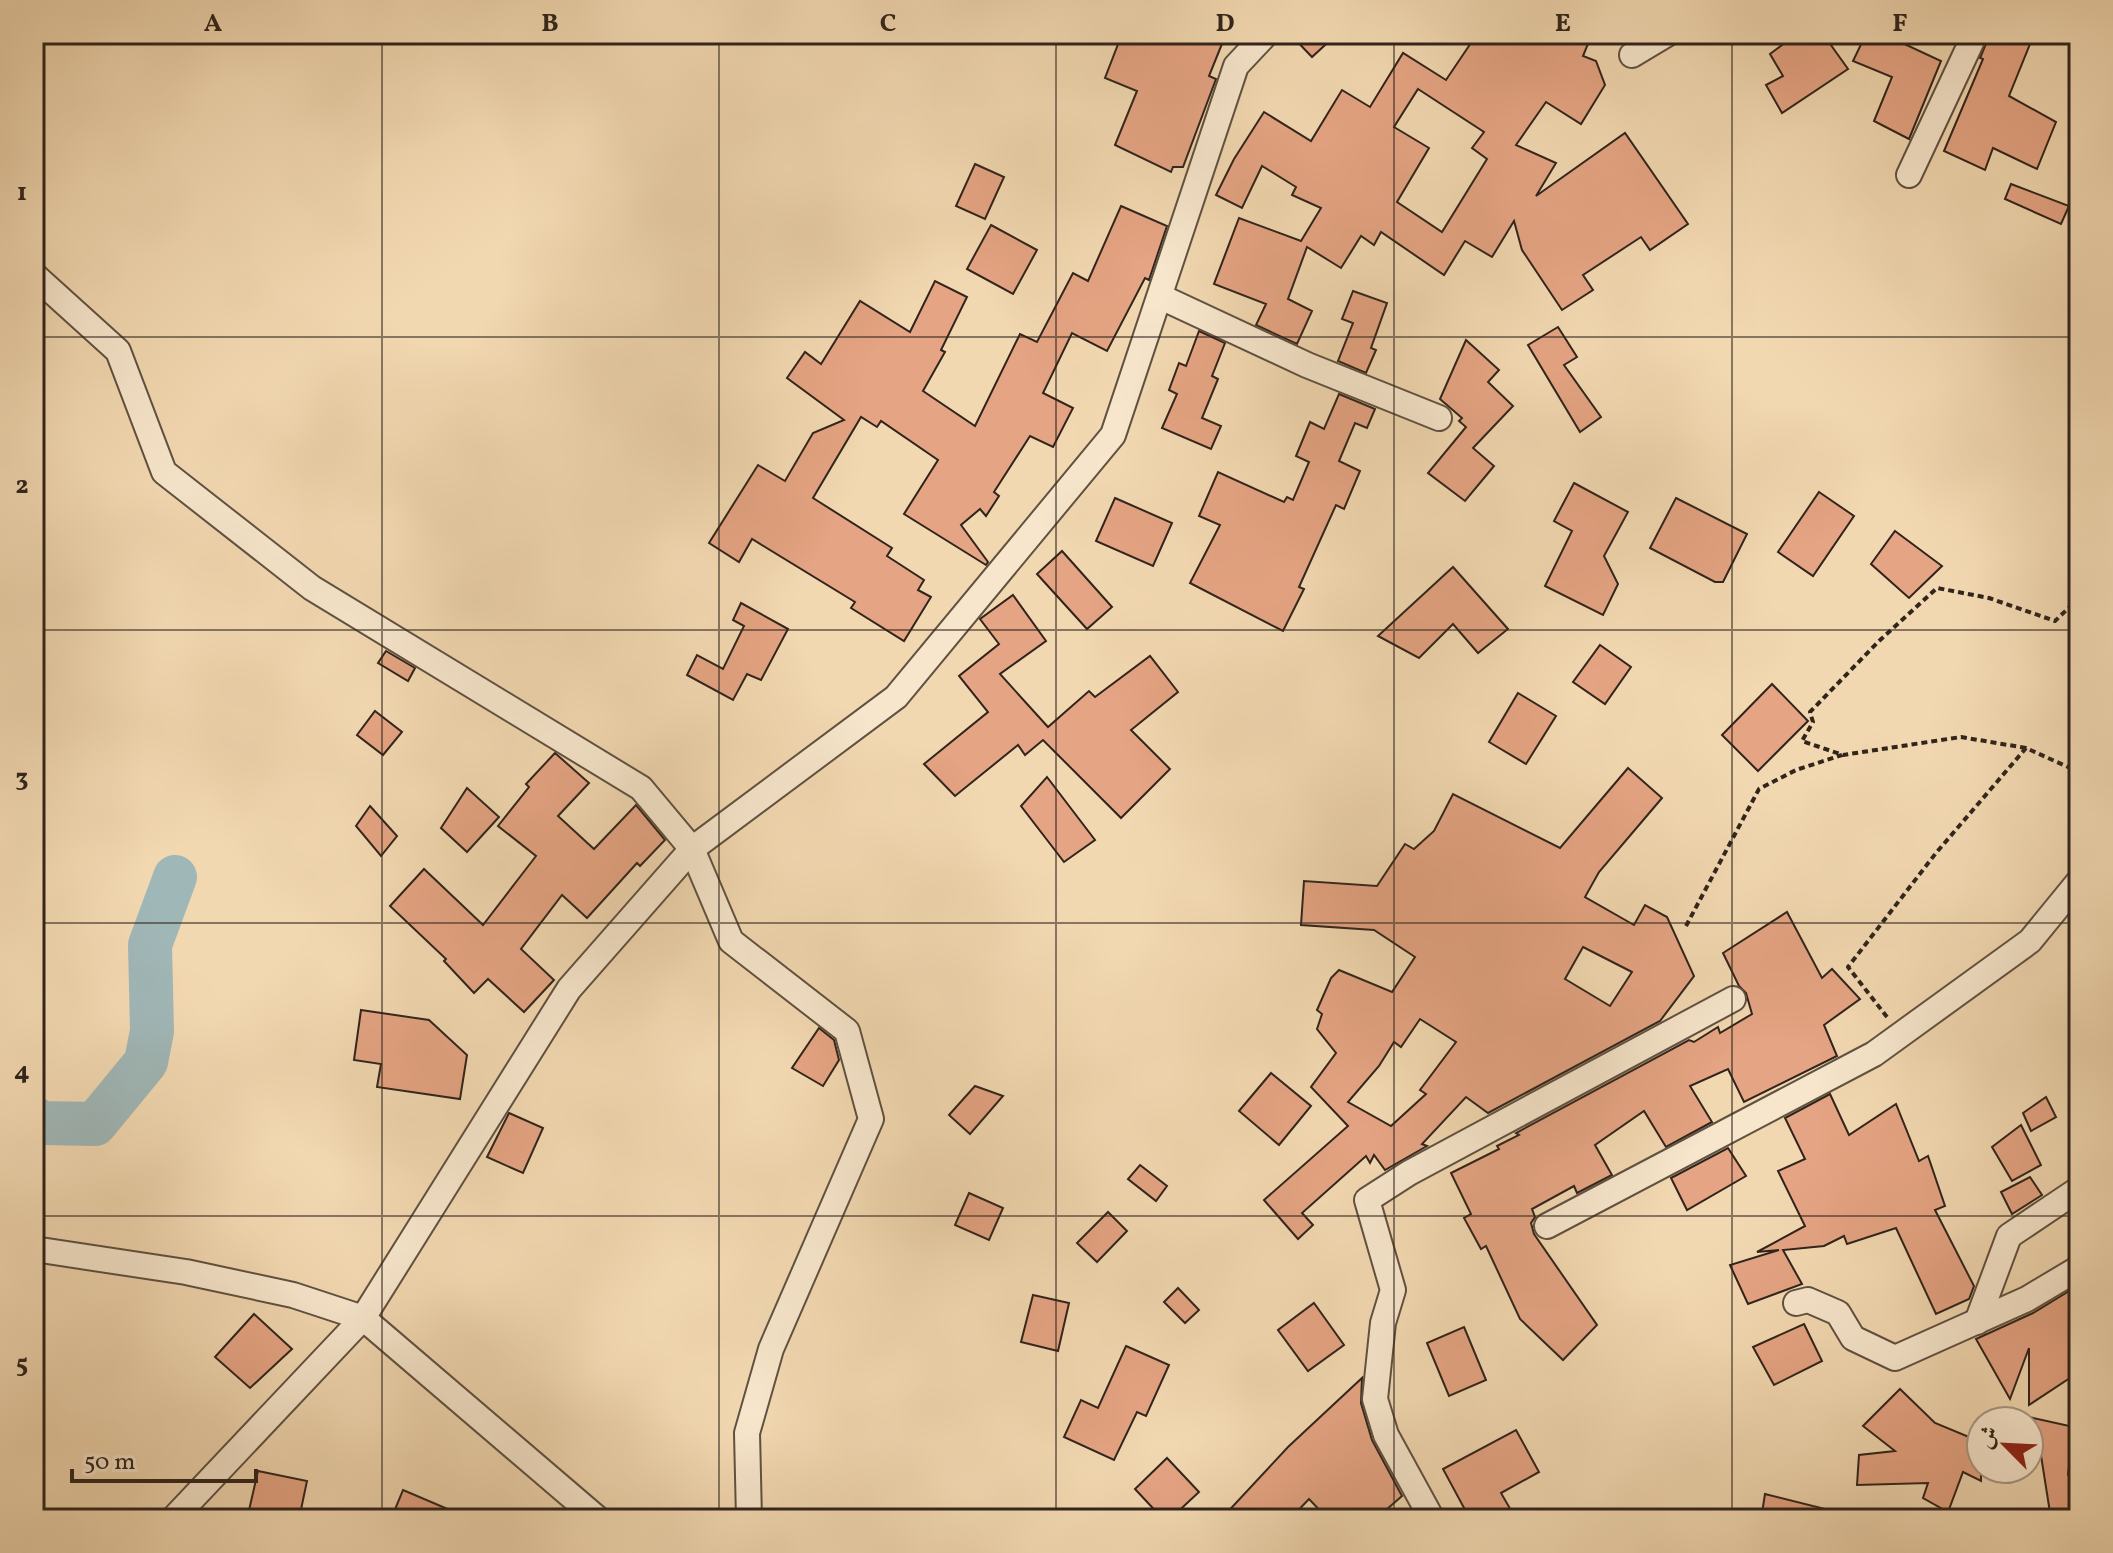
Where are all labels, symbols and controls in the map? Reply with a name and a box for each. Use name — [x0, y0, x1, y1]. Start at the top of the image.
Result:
text: A — [204, 6, 223, 42]
text: B — [541, 6, 559, 42]
text: C — [880, 6, 896, 42]
text: D — [1215, 6, 1235, 42]
text: E — [1555, 6, 1571, 42]
text: F — [1892, 6, 1908, 42]
text: 1 — [17, 175, 27, 211]
text: 2 — [15, 468, 29, 504]
text: 3 — [15, 761, 29, 797]
text: 4 — [14, 1054, 30, 1090]
text: 5 — [16, 1347, 28, 1383]
north arrow — [1965, 1405, 2045, 1485]
text: ش — [1970, 1422, 2008, 1454]
scale bar — [72, 1433, 256, 1483]
text: 50 m — [84, 1446, 136, 1480]

